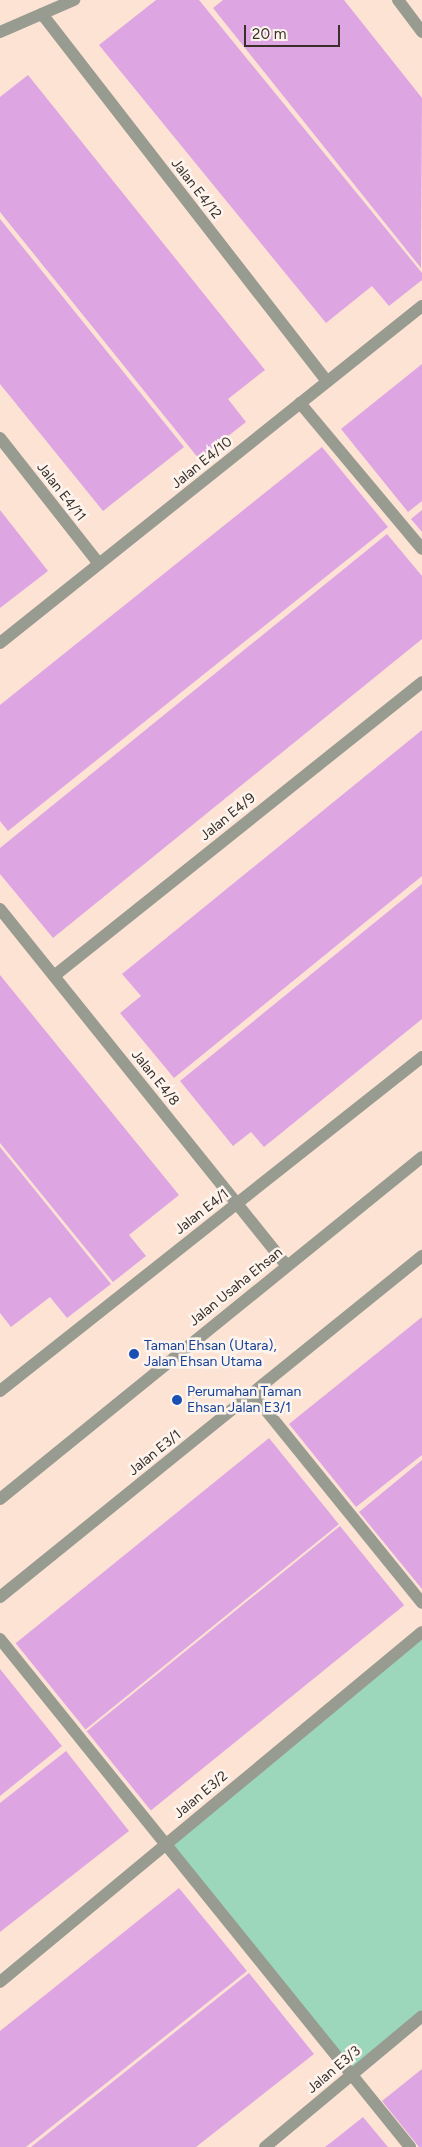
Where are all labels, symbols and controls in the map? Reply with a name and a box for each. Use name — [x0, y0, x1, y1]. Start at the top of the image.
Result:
scale bar — [247, 15, 343, 47]
text: 20 m — [252, 25, 286, 43]
street label: Jalan E4/12 — [167, 156, 225, 222]
street label: Jalan E4/10 — [168, 433, 236, 493]
street label: Jalan E4/11 — [33, 459, 89, 525]
street label: Jalan E4/9 — [197, 790, 259, 844]
street label: Jalan E4/8 — [127, 1047, 183, 1109]
street label: Jalan E4/1 — [172, 1186, 232, 1238]
street label: Jalan Usaha Ehsan — [186, 1244, 286, 1330]
place label: Taman Ehsan (Utara), Jalan Ehsan Utama — [144, 1338, 277, 1370]
marker: Taman Ehsan (Utara), Jalan Ehsan Utama — [128, 1348, 140, 1360]
place label: Perumahan Taman Ehsan Jalan E3/1 — [187, 1384, 301, 1416]
marker: Perumahan Taman Ehsan Jalan E3/1 — [171, 1394, 183, 1406]
street label: Jalan E3/1 — [125, 1427, 185, 1479]
street label: Jalan E3/2 — [171, 1768, 231, 1822]
street label: Jalan E3/3 — [304, 2043, 364, 2097]

